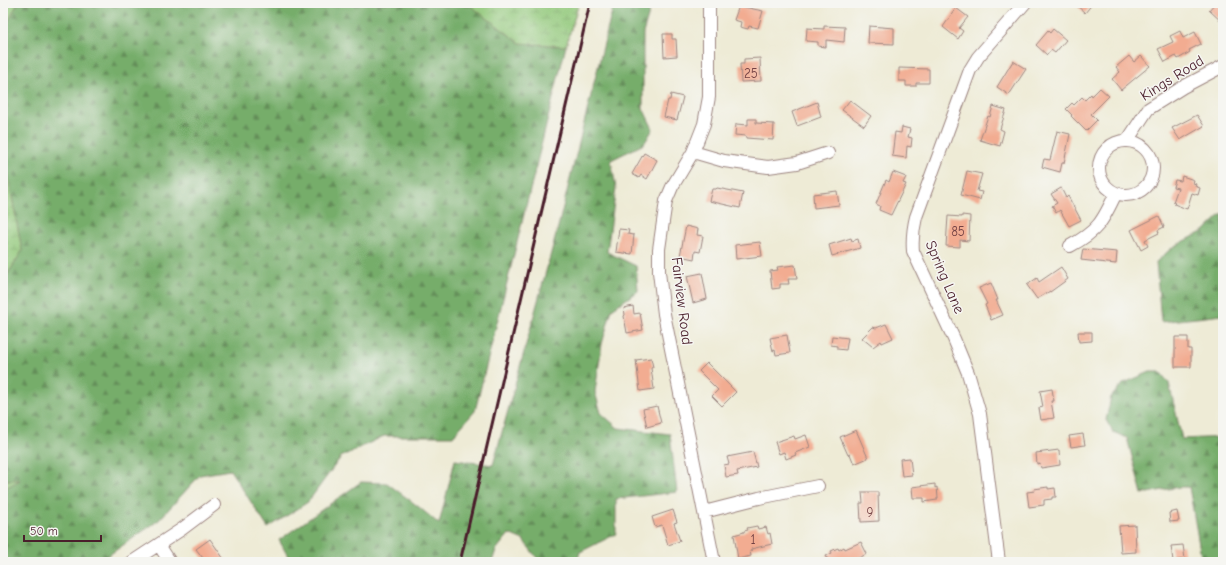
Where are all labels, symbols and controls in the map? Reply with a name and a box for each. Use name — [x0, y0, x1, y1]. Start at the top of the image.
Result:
street label: Kings Road — [1137, 51, 1207, 105]
house number: 25 — [744, 66, 758, 81]
house number: 85 — [951, 224, 965, 239]
street label: Spring Lane — [922, 238, 969, 317]
street label: Fairview Road — [668, 256, 696, 346]
house number: 9 — [867, 505, 874, 520]
scale bar — [24, 517, 101, 543]
text: 50 m — [30, 524, 58, 538]
house number: 1 — [750, 532, 756, 547]

